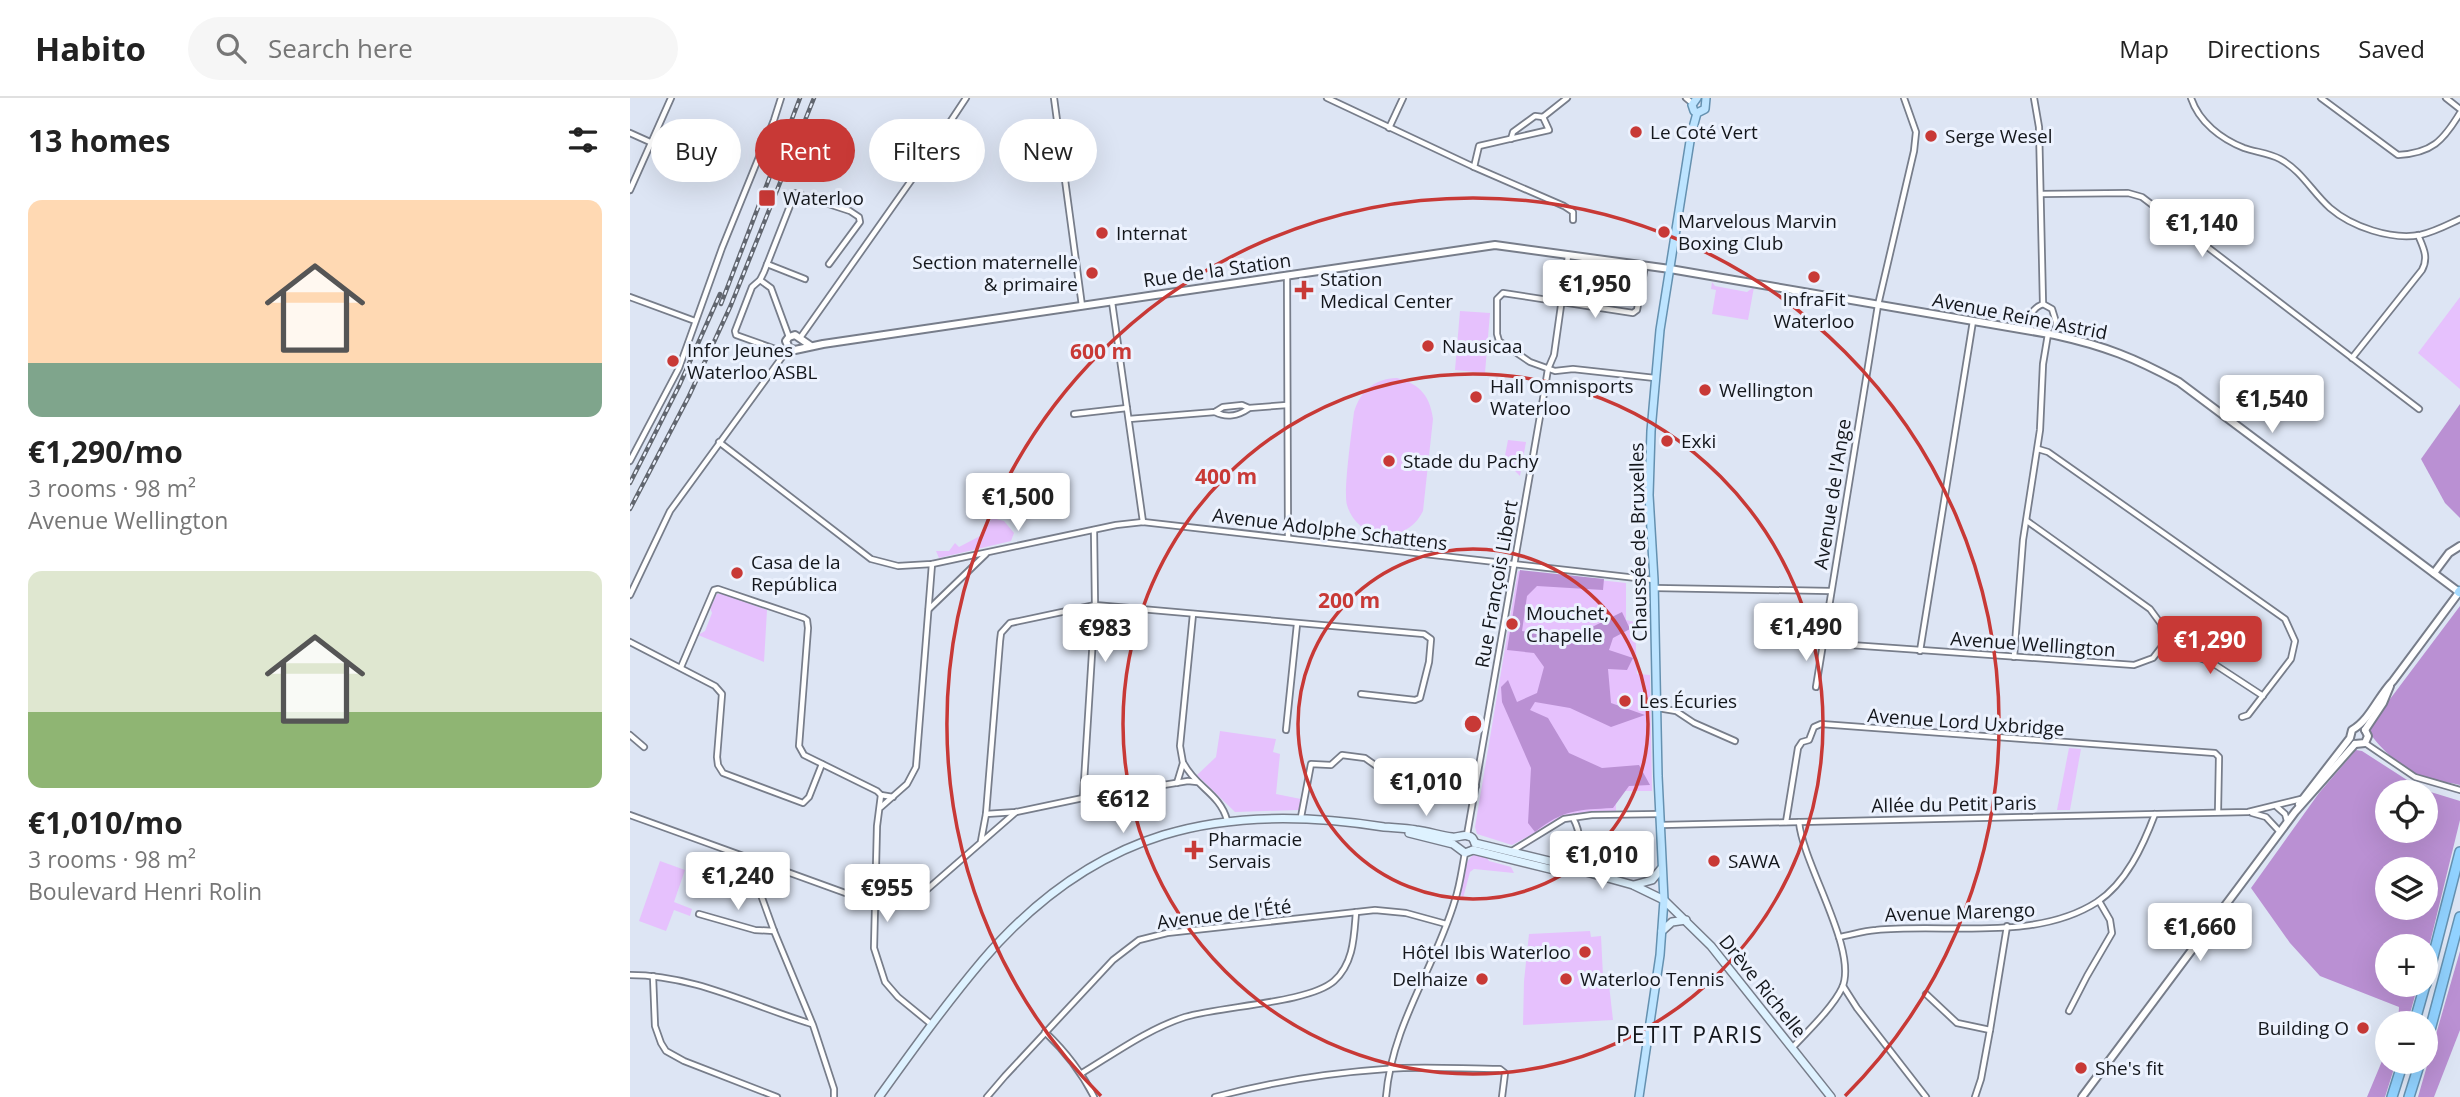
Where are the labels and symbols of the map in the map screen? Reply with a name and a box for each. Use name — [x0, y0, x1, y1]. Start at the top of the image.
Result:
place label: Le Coté Vert — [1650, 119, 1758, 145]
place label: Serge Wesel — [1945, 123, 2053, 149]
marker: Le Coté Vert — [1628, 124, 1644, 140]
marker: Serge Wesel — [1923, 128, 1939, 144]
place label: Waterloo — [783, 185, 864, 211]
marker: Waterloo — [757, 188, 777, 208]
pin: €1,140 — [2145, 200, 2259, 259]
place label: Marvelous Marvin Boxing Club — [1678, 208, 1837, 256]
place label: Internat — [1116, 220, 1187, 246]
marker: Marvelous Marvin Boxing Club — [1656, 224, 1672, 240]
marker: Internat — [1094, 225, 1110, 241]
street label: Rue de la Station — [1141, 247, 1293, 293]
place label: Section maternelle & primaire — [912, 249, 1078, 297]
pin: €1,950 — [1538, 260, 1652, 320]
marker: Section maternelle & primaire — [1084, 265, 1100, 281]
place label: Station Medical Center — [1320, 266, 1453, 314]
marker: InfraFit Waterloo — [1806, 269, 1822, 285]
marker: Station Medical Center — [1294, 280, 1314, 300]
place label: InfraFit Waterloo — [1774, 286, 1854, 334]
street label: Avenue Reine Astrid — [1930, 286, 2110, 346]
place label: Nausicaa — [1442, 333, 1523, 359]
place label: Infor Jeunes Waterloo ASBL — [687, 337, 818, 385]
text: 600 m — [1070, 337, 1132, 365]
marker: Nausicaa — [1420, 338, 1436, 354]
marker: Infor Jeunes Waterloo ASBL — [665, 353, 681, 369]
place label: Hall Omnisports Waterloo — [1490, 373, 1634, 421]
pin: €1,540 — [2215, 376, 2329, 435]
place label: Wellington — [1719, 377, 1813, 403]
marker: Wellington — [1697, 382, 1713, 398]
marker: Hall Omnisports Waterloo — [1468, 389, 1484, 405]
street label: Avenue de l'Ange — [1807, 417, 1857, 571]
place label: Exki — [1681, 428, 1716, 454]
marker: Exki — [1659, 433, 1675, 449]
street label: Chaussée de Bruxelles — [1623, 442, 1653, 642]
place label: Stade du Pachy — [1403, 448, 1539, 474]
marker: Stade du Pachy — [1381, 453, 1397, 469]
text: 400 m — [1195, 462, 1257, 490]
pin: €1,500 — [961, 474, 1075, 533]
street label: Rue François Libert — [1468, 498, 1524, 670]
street label: Avenue Adolphe Schattens — [1211, 502, 1449, 556]
place label: Casa de la República — [751, 549, 841, 597]
marker: Casa de la República — [729, 565, 745, 581]
text: 200 m — [1318, 586, 1380, 614]
place label: Mouchet, Chapelle — [1526, 600, 1609, 648]
pin: €1,490 — [1749, 603, 1863, 663]
pin: €983 — [1064, 604, 1146, 664]
marker: Mouchet, Chapelle — [1504, 616, 1520, 632]
pin: €1,290 — [2153, 616, 2267, 676]
street label: Avenue Wellington — [1950, 625, 2116, 663]
place label: Les Écuries — [1639, 688, 1737, 714]
marker: Les Écuries — [1617, 693, 1633, 709]
street label: Avenue Lord Uxbridge — [1867, 702, 2065, 742]
centre of rings — [1461, 712, 1485, 736]
pin: €1,010 — [1369, 758, 1483, 818]
pin: €612 — [1082, 776, 1164, 835]
street label: Allée du Petit Paris — [1871, 790, 2037, 818]
place label: Pharmacie Servais — [1208, 826, 1302, 874]
pin: €1,010 — [1545, 832, 1659, 891]
marker: Pharmacie Servais — [1186, 842, 1202, 858]
place label: SAWA — [1728, 848, 1780, 874]
pin: €1,240 — [681, 852, 795, 912]
marker: SAWA — [1706, 853, 1722, 869]
pin: €955 — [846, 864, 928, 924]
street label: Avenue de l'Été — [1155, 893, 1293, 935]
street label: Avenue Marengo — [1884, 896, 2036, 928]
pin: €1,660 — [2143, 904, 2257, 963]
street label: Drève Richelle — [1713, 929, 1813, 1043]
place label: Hôtel Ibis Waterloo — [1402, 939, 1571, 965]
marker: Hôtel Ibis Waterloo — [1577, 944, 1593, 960]
place label: Delhaize — [1392, 966, 1468, 992]
place label: Waterloo Tennis — [1580, 966, 1724, 992]
marker: Delhaize — [1474, 971, 1490, 987]
marker: Waterloo Tennis — [1558, 971, 1574, 987]
place label: Building O — [2257, 1015, 2349, 1041]
district label: PETIT PARIS — [1616, 1018, 1764, 1050]
marker: Building O — [2355, 1020, 2371, 1036]
place label: She's fit — [2095, 1055, 2164, 1081]
marker: She's fit — [2073, 1060, 2089, 1076]

